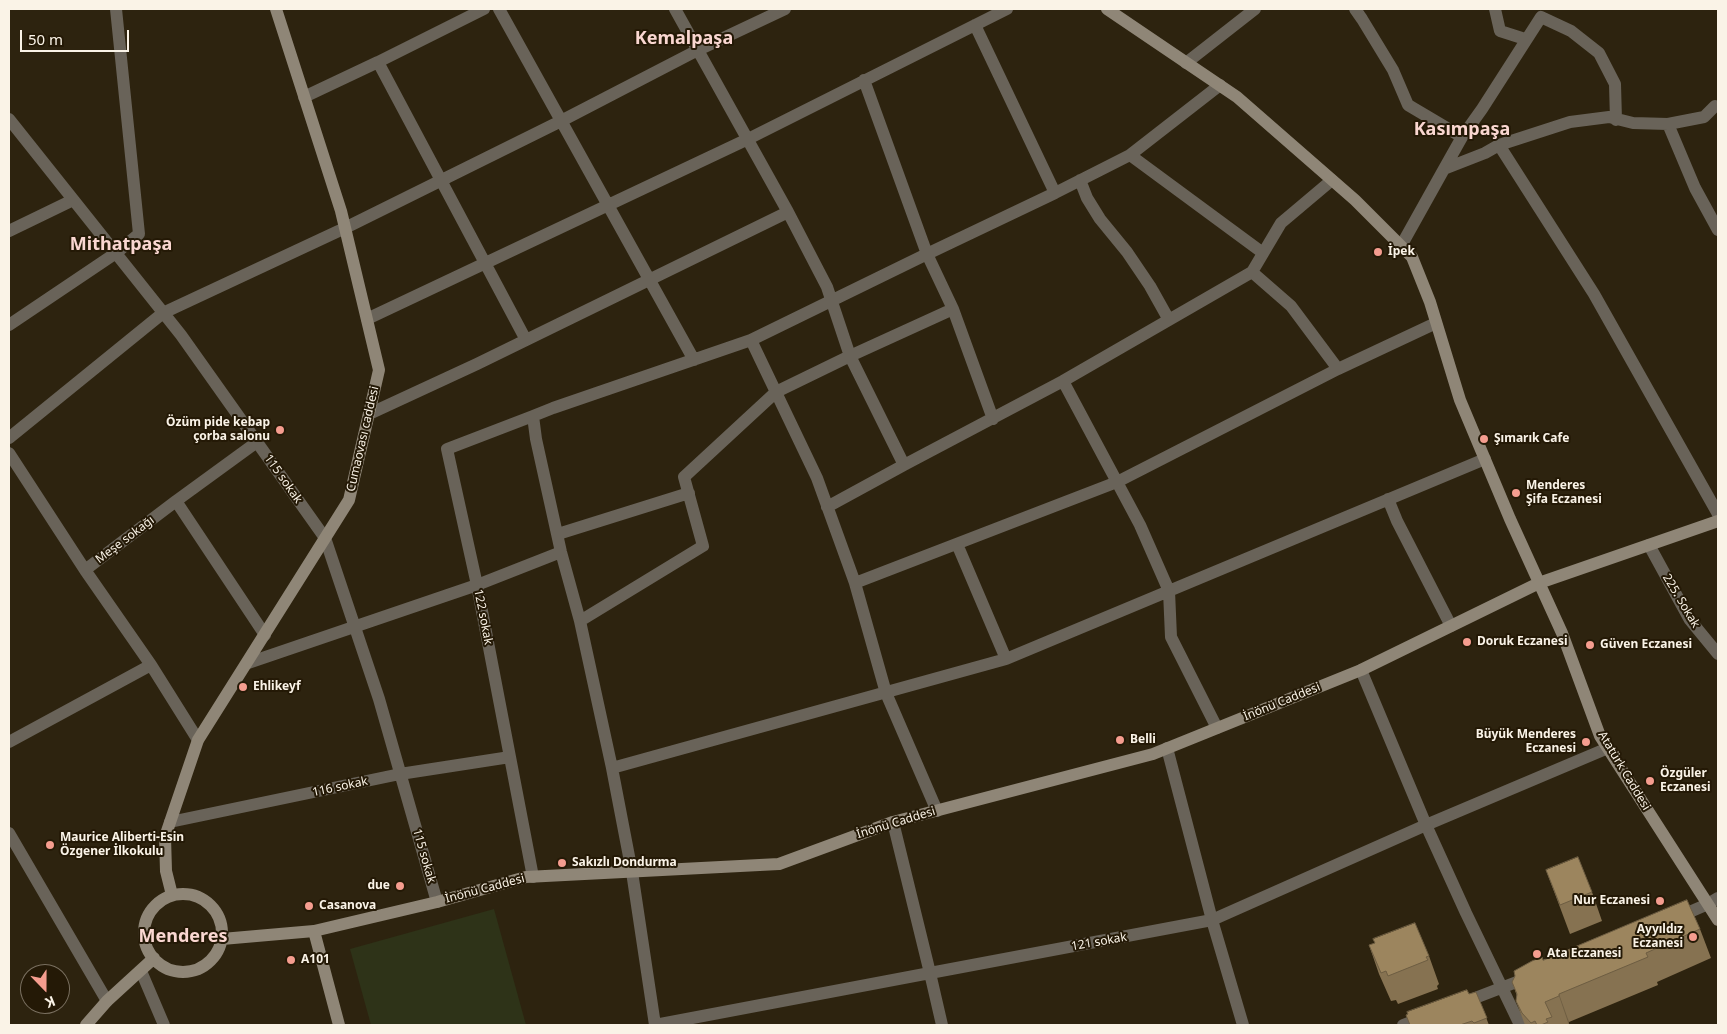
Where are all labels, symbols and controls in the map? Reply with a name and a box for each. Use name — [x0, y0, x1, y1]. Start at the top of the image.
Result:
scale bar — [22, 20, 131, 52]
district label: Kemalpaşa — [635, 28, 733, 50]
text: 50 m — [28, 29, 63, 49]
district label: Kasımpaşa — [1414, 119, 1510, 141]
district label: Mithatpaşa — [70, 234, 172, 256]
place label: İpek — [1388, 245, 1415, 259]
marker: İpek — [1372, 246, 1384, 258]
street label: Cumaovası caddesi — [344, 385, 382, 493]
place label: Özüm pide kebap çorba salonu — [166, 416, 270, 444]
marker: Özüm pide kebap çorba salonu — [274, 424, 286, 436]
place label: Şımarık Cafe — [1494, 432, 1569, 446]
marker: Şımarık Cafe — [1478, 433, 1490, 445]
street label: 115 sokak — [261, 452, 305, 506]
place label: Menderes Şifa Eczanesi — [1526, 479, 1602, 507]
marker: Menderes Şifa Eczanesi — [1510, 487, 1522, 499]
street label: Meşe sokağı — [93, 513, 157, 567]
street label: 225. Sokak — [1659, 571, 1703, 631]
street label: 122 sokak — [471, 588, 495, 646]
place label: Doruk Eczanesi — [1477, 635, 1568, 649]
marker: Doruk Eczanesi — [1461, 636, 1473, 648]
place label: Güven Eczanesi — [1600, 638, 1692, 652]
marker: Güven Eczanesi — [1584, 639, 1596, 651]
place label: Ehlikeyf — [253, 680, 301, 694]
street label: İnönü Caddesi — [1242, 680, 1322, 724]
marker: Ehlikeyf — [237, 681, 249, 693]
place label: Büyük Menderes Eczanesi — [1476, 728, 1576, 756]
street label: Atatürk Caddesi — [1595, 729, 1653, 813]
place label: Belli — [1130, 733, 1156, 747]
marker: Belli — [1114, 734, 1126, 746]
marker: Büyük Menderes Eczanesi — [1580, 736, 1592, 748]
place label: Özgüler Eczanesi — [1660, 767, 1711, 795]
street label: 116 sokak — [311, 774, 369, 800]
marker: Özgüler Eczanesi — [1644, 775, 1656, 787]
street label: İnönü Caddesi — [855, 804, 937, 842]
street label: 115 sokak — [409, 827, 439, 885]
place label: Maurice Aliberti-Esin Özgener İlkokulu — [60, 831, 184, 859]
marker: Maurice Aliberti-Esin Özgener İlkokulu — [44, 839, 56, 851]
place label: Sakızlı Dondurma — [572, 856, 677, 870]
marker: Sakızlı Dondurma — [556, 857, 568, 869]
street label: İnönü Caddesi — [444, 872, 526, 906]
place label: due — [367, 879, 390, 893]
marker: due — [394, 880, 406, 892]
place label: Nur Eczanesi — [1573, 894, 1650, 908]
marker: Nur Eczanesi — [1654, 895, 1666, 907]
place label: Casanova — [319, 899, 376, 913]
marker: Casanova — [303, 900, 315, 912]
place label: Ayyıldız Eczanesi — [1632, 923, 1683, 951]
district label: Menderes — [138, 926, 228, 948]
street label: 121 sokak — [1070, 930, 1128, 954]
marker: Ayyıldız Eczanesi — [1687, 931, 1699, 943]
place label: Ata Eczanesi — [1547, 947, 1621, 961]
marker: Ata Eczanesi — [1531, 948, 1543, 960]
place label: A101 — [301, 953, 330, 967]
marker: A101 — [285, 954, 297, 966]
north arrow — [20, 964, 70, 1014]
text: K — [43, 992, 58, 1013]

